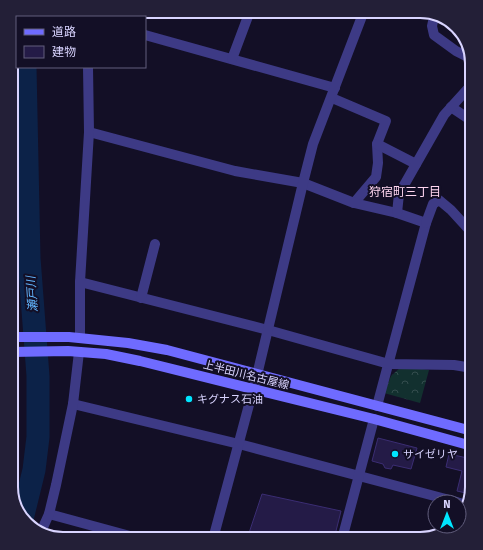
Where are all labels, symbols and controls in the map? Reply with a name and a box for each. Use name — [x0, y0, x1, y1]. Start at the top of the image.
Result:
legend — [16, 16, 146, 68]
text: 道路 — [52, 25, 76, 39]
text: 建物 — [52, 45, 76, 59]
district label: 狩宿町三丁目 — [369, 185, 441, 199]
water label: 瀬戸川 — [24, 274, 40, 312]
street label: 上半田川名古屋線 — [202, 358, 290, 392]
place label: キグナス石油 — [197, 393, 263, 406]
marker: キグナス石油 — [184, 394, 194, 404]
place label: サイゼリヤ — [403, 448, 458, 461]
marker: サイゼリヤ — [390, 449, 400, 459]
north arrow — [427, 494, 467, 534]
text: N — [443, 498, 451, 511]

